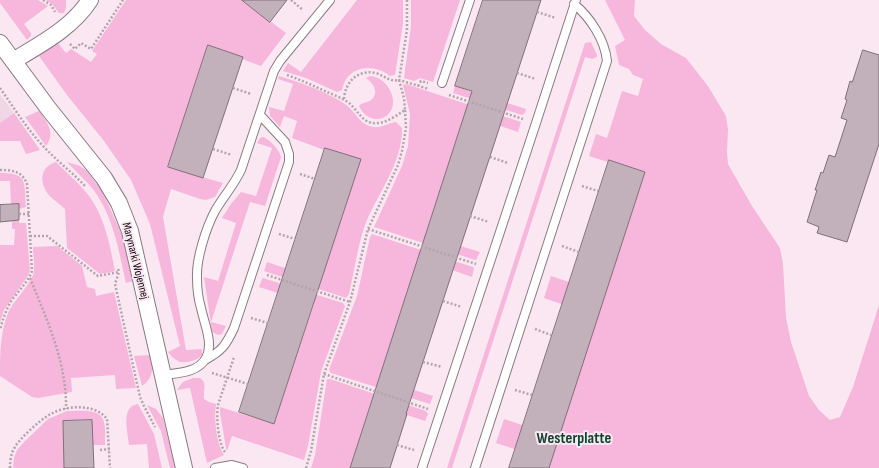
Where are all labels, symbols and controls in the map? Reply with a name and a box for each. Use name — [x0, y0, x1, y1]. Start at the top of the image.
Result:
street label: Marynarki Wojennej — [119, 221, 151, 301]
district label: Westerplatte — [537, 429, 611, 449]

